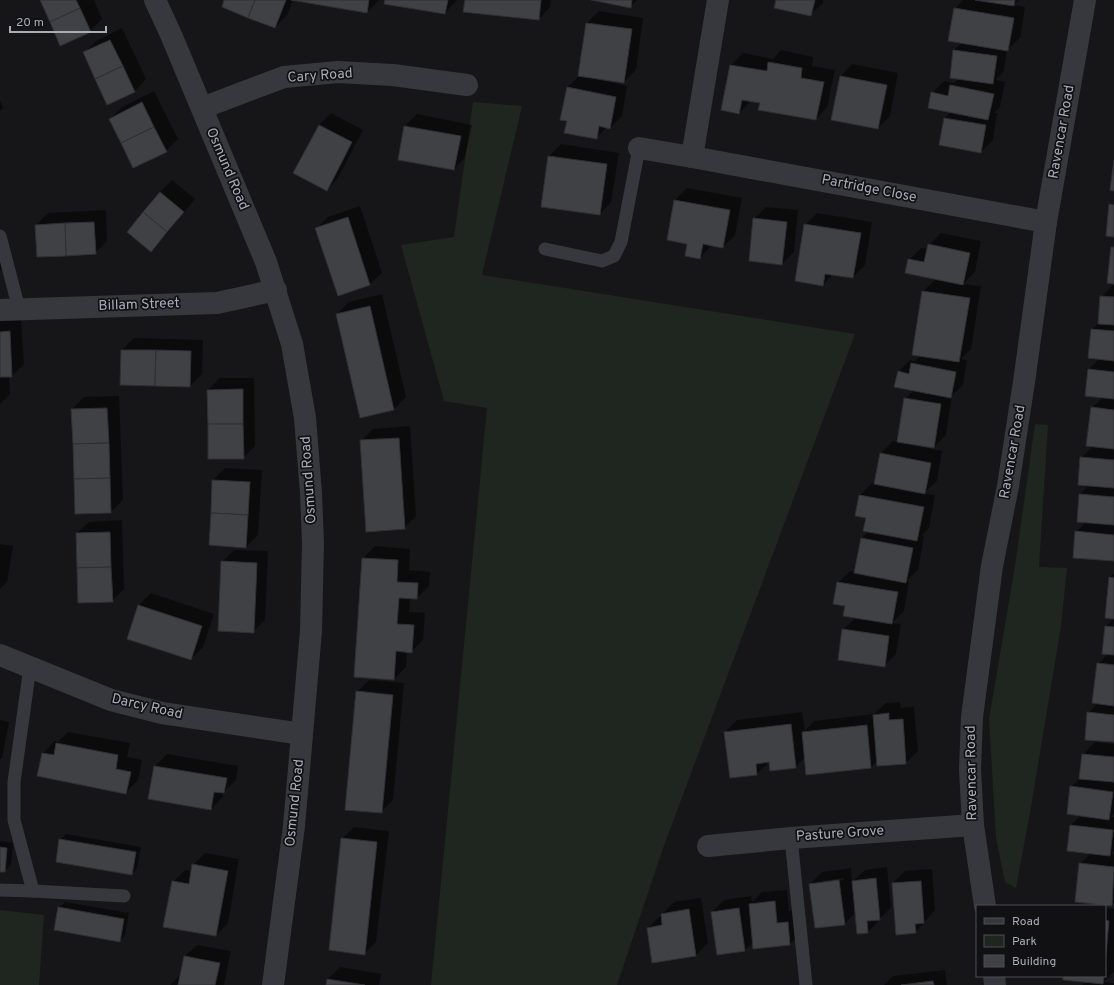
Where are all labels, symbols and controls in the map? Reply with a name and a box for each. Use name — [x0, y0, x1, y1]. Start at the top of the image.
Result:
scale bar — [10, 8, 106, 34]
text: 20 m — [16, 15, 44, 31]
street label: Cary Road — [287, 65, 353, 87]
street label: Ravencar Road — [1045, 84, 1079, 180]
street label: Osmund Road — [202, 125, 252, 213]
street label: Partridge Close — [820, 171, 918, 207]
street label: Billam Street — [98, 295, 180, 315]
street label: Ravencar Road — [996, 404, 1030, 500]
street label: Osmund Road — [297, 436, 321, 524]
street label: Darcy Road — [110, 691, 184, 723]
street label: Ravencar Road — [963, 725, 981, 821]
street label: Osmund Road — [282, 758, 308, 848]
street label: Pasture Grove — [795, 822, 885, 846]
legend — [976, 905, 1106, 977]
text: Road — [1012, 914, 1040, 930]
text: Park — [1012, 934, 1037, 950]
text: Building — [1012, 954, 1056, 970]

